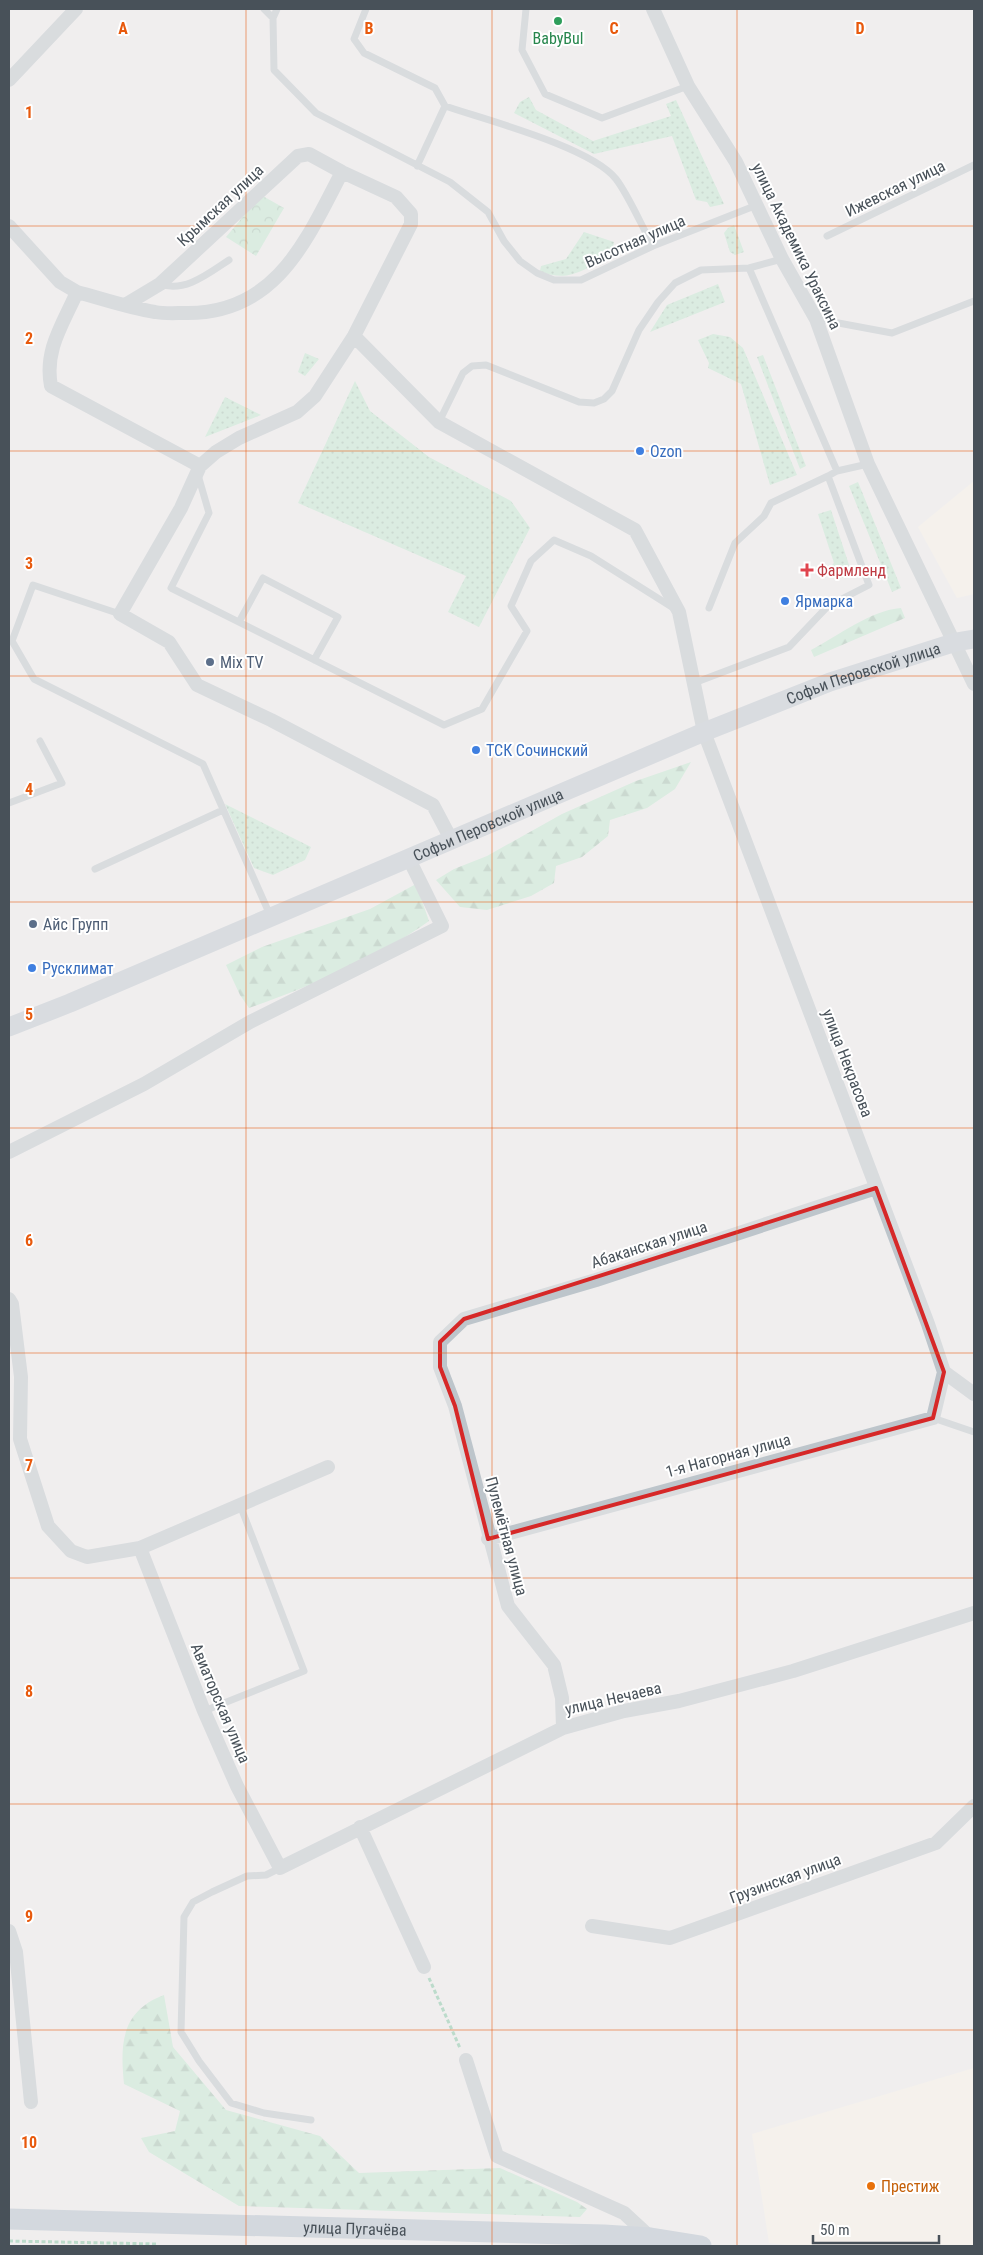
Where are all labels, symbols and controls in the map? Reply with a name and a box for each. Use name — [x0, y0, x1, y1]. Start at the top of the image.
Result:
marker: BabyBul — [552, 15, 564, 27]
text: A — [118, 19, 128, 38]
text: B — [365, 19, 374, 38]
text: C — [609, 19, 619, 38]
text: D — [855, 19, 865, 38]
place label: BabyBul — [532, 29, 584, 48]
text: 1 — [25, 103, 33, 122]
street label: Ижевская улица — [842, 156, 948, 221]
street label: улица Академика Ураксина — [748, 160, 845, 333]
street label: Крымская улица — [173, 161, 267, 250]
street label: Высотная улица — [582, 211, 688, 272]
text: 2 — [25, 329, 33, 348]
place label: Ozon — [650, 442, 682, 461]
marker: Ozon — [634, 445, 646, 457]
text: 3 — [25, 554, 33, 573]
place label: Фармленд — [817, 561, 887, 580]
marker: Фармленд — [801, 564, 813, 576]
place label: Ярмарка — [795, 592, 853, 611]
marker: Ярмарка — [779, 595, 791, 607]
street label: Софьи Перовской улица — [784, 639, 943, 708]
place label: Mix TV — [220, 653, 264, 672]
marker: Mix TV — [204, 656, 216, 668]
place label: ТСК Сочинский — [486, 741, 588, 760]
marker: ТСК Сочинский — [470, 744, 482, 756]
text: 4 — [25, 780, 33, 799]
street label: Софьи Перовской улица — [410, 784, 566, 865]
place label: Айс Групп — [43, 915, 108, 934]
marker: Айс Групп — [27, 918, 39, 930]
place label: Русклимат — [42, 959, 114, 978]
marker: Русклимат — [26, 962, 38, 974]
text: 5 — [25, 1005, 33, 1024]
street label: улица Некрасова — [818, 1006, 877, 1120]
street label: Абаканская улица — [589, 1217, 710, 1272]
text: 6 — [25, 1231, 33, 1250]
street label: 1-я Нагорная улица — [664, 1430, 793, 1481]
text: 7 — [25, 1456, 33, 1475]
street label: Пулемётная улица — [482, 1475, 532, 1598]
street label: Авиаторская улица — [187, 1640, 254, 1766]
street label: улица Нечаева — [563, 1678, 663, 1719]
text: 8 — [25, 1682, 33, 1701]
street label: Грузинская улица — [727, 1850, 843, 1907]
text: 9 — [25, 1907, 33, 1926]
text: 10 — [21, 2133, 37, 2152]
place label: Престиж — [881, 2177, 940, 2196]
marker: Престиж — [865, 2180, 877, 2192]
scale bar — [813, 2212, 939, 2244]
street label: улица Пугачёва — [303, 2218, 407, 2240]
text: 50 m — [820, 2221, 850, 2239]

